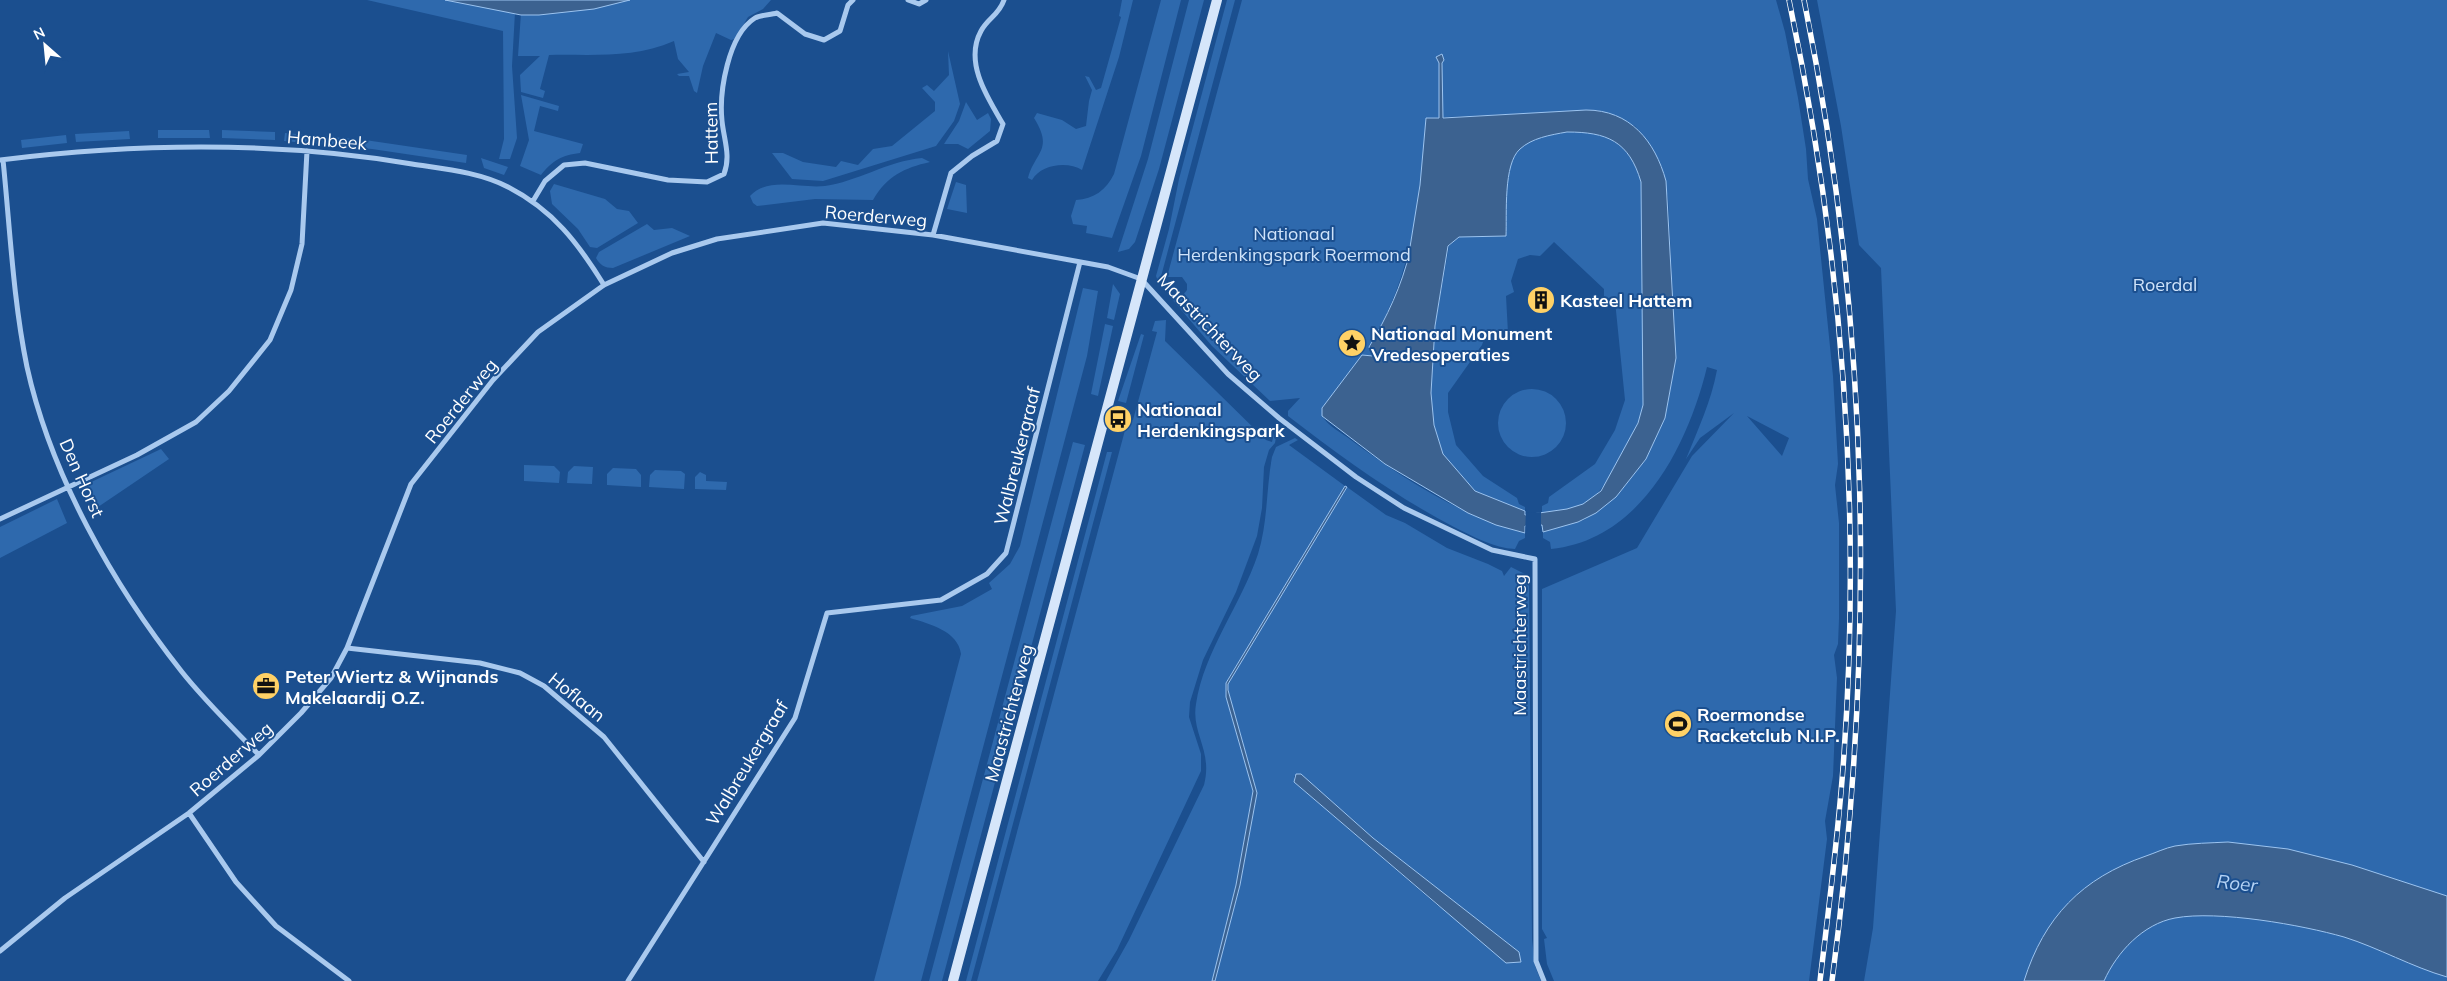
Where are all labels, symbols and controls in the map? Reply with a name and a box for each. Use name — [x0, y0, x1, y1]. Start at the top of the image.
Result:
north arrow — [20, 20, 70, 70]
text: N — [30, 23, 48, 44]
street label: Hattem — [699, 102, 723, 164]
street label: Hambeek — [286, 125, 369, 155]
street label: Roerderweg — [824, 200, 928, 232]
park label: Nationaal Herdenkingspark Roermond — [1177, 222, 1411, 266]
street label: Maastrichterweg — [1153, 268, 1267, 386]
park label: Roerdal — [2133, 273, 2197, 296]
building icon: Kasteel Hattem — [1526, 285, 1556, 315]
place label: Kasteel Hattem — [1560, 289, 1692, 312]
place label: Nationaal Monument Vredesoperaties — [1370, 322, 1553, 366]
place icon: Nationaal Monument Vredesoperaties — [1337, 328, 1367, 358]
street label: Roerderweg — [420, 354, 502, 448]
street label: Walbreukergraaf — [989, 384, 1046, 528]
place label: Nationaal Herdenkingspark — [1137, 398, 1286, 442]
bus stop icon: Nationaal Herdenkingspark — [1103, 404, 1133, 434]
street label: Den Horst — [54, 435, 110, 521]
street label: Maastrichterweg — [1508, 574, 1531, 716]
street label: Maastrichterweg — [980, 642, 1038, 784]
place label: Peter Wiertz & Wijnands Makelaardij O.Z. — [285, 665, 498, 709]
street label: Hoflaan — [544, 667, 610, 727]
office icon: Peter Wiertz & Wijnands Makelaardij O.Z. — [251, 671, 281, 701]
street label: Walbreukergraaf — [701, 696, 794, 830]
place label: Roermondse Racketclub N.I.P. — [1697, 703, 1840, 747]
sports icon: Roermondse Racketclub N.I.P. — [1663, 709, 1693, 739]
street label: Roerderweg — [185, 717, 277, 801]
water label: Roer — [2215, 869, 2260, 897]

